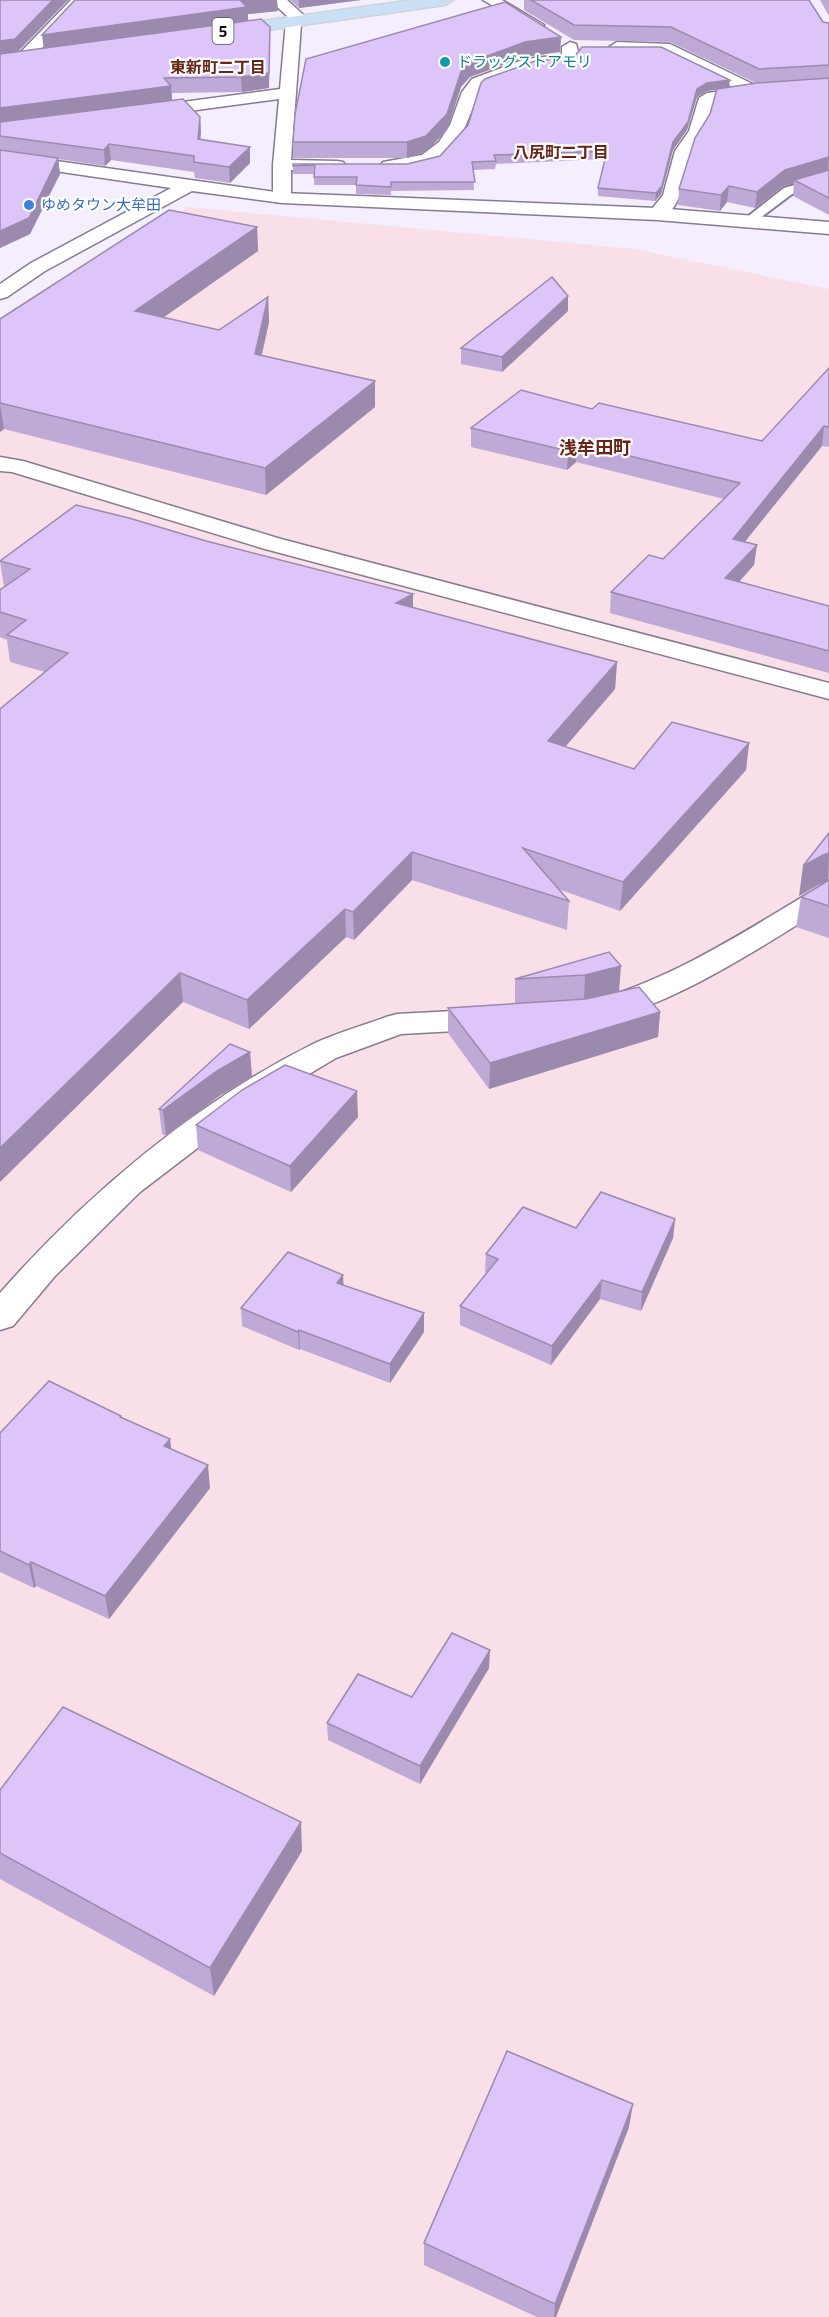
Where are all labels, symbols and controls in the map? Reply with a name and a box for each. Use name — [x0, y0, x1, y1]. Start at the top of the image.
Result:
road number: 5 — [212, 18, 234, 44]
place label: ドラッグストアモリ — [457, 50, 592, 73]
district label: 東新町二丁目 — [170, 55, 266, 79]
marker: ドラッグストアモリ — [438, 55, 452, 69]
district label: 八尻町二丁目 — [513, 140, 609, 164]
place label: ゆめタウン大牟田 — [41, 193, 161, 216]
marker: ゆめタウン大牟田 — [22, 198, 36, 212]
district label: 浅牟田町 — [559, 434, 631, 461]

